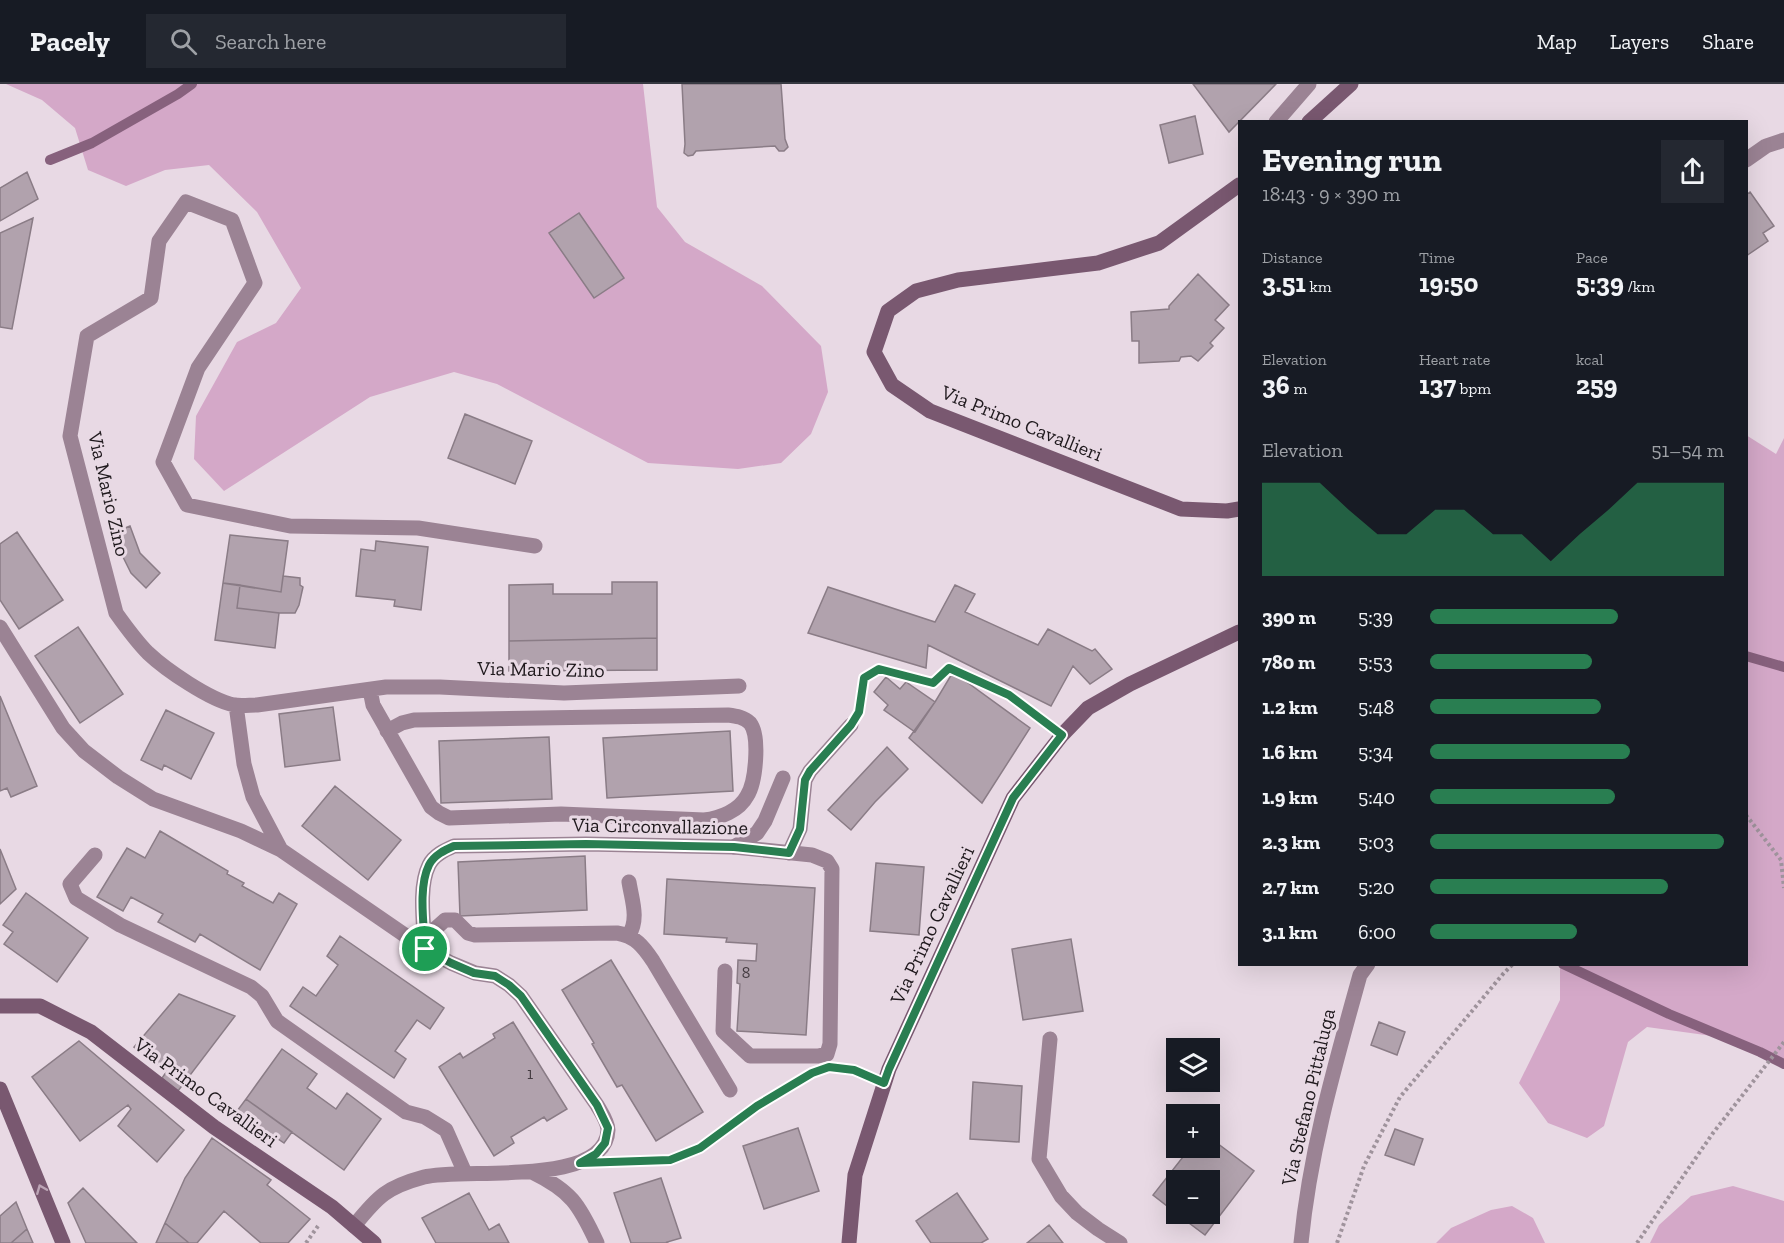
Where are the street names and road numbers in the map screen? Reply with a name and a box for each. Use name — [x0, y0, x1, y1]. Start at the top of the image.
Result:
street label: Via Primo Cavallieri — [937, 379, 1106, 466]
street label: Via Mario Zino — [83, 428, 135, 559]
street label: Via Mario Zino — [476, 656, 605, 682]
street label: Via Circonvallazione — [571, 812, 748, 840]
street label: Via Primo Cavallieri — [884, 842, 979, 1009]
street label: Via Stefano Pittaluga — [1276, 1006, 1340, 1189]
street label: Via Primo Cavallieri — [129, 1031, 283, 1152]

